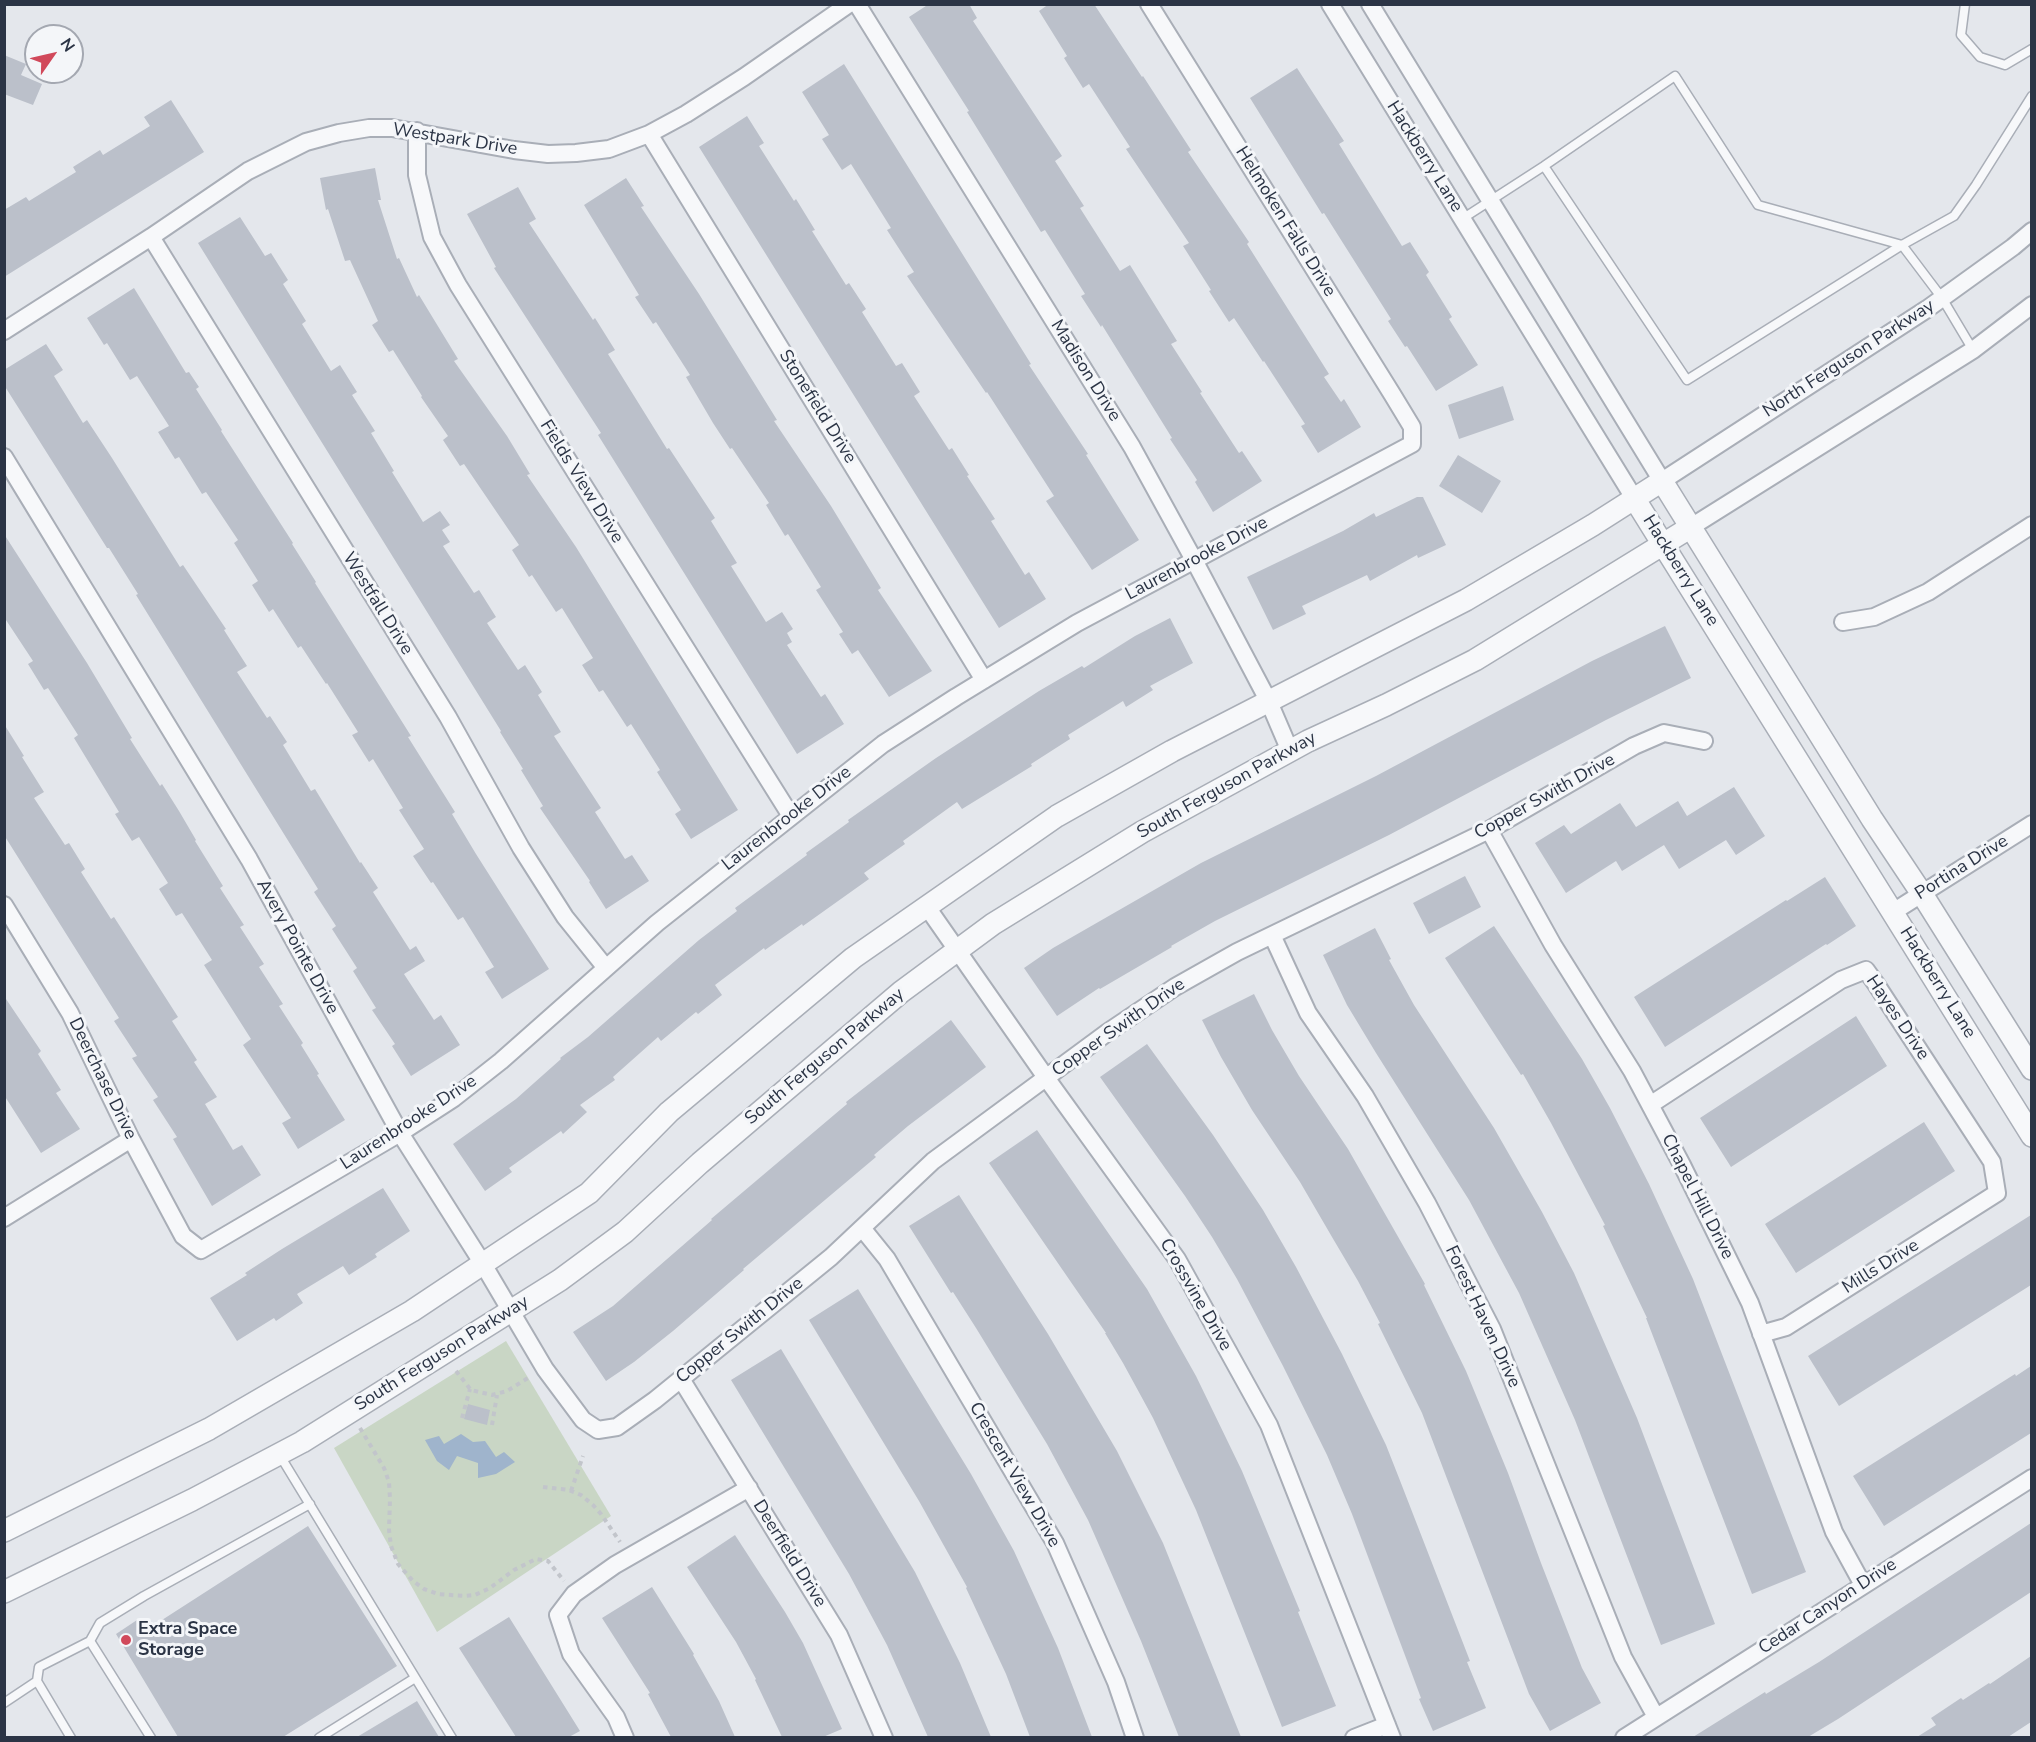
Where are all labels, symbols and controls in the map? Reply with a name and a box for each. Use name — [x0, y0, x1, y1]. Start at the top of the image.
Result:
north arrow — [24, 24, 84, 84]
text: N — [55, 34, 80, 56]
street label: Hackberry Lane — [1381, 97, 1467, 217]
street label: Westpark Drive — [391, 119, 519, 161]
street label: Helmoken Falls Drive — [1230, 143, 1340, 301]
street label: North Ferguson Parkway — [1759, 295, 1939, 423]
street label: Madison Drive — [1045, 316, 1125, 426]
street label: Stonefield Drive — [773, 346, 861, 468]
street label: Fields View Drive — [534, 416, 628, 548]
street label: Hackberry Lane — [1637, 511, 1723, 631]
street label: Laurenbrooke Drive — [1122, 512, 1272, 606]
street label: Westfall Drive — [337, 549, 417, 659]
street label: South Ferguson Parkway — [1134, 728, 1320, 844]
street label: Copper Swith Drive — [1471, 749, 1619, 845]
street label: Laurenbrooke Drive — [718, 762, 856, 876]
street label: Portina Drive — [1912, 831, 2012, 905]
street label: Avery Pointe Drive — [251, 876, 343, 1018]
street label: Hackberry Lane — [1894, 923, 1980, 1043]
street label: Hayes Drive — [1861, 971, 1933, 1065]
street label: Copper Swith Drive — [1048, 974, 1190, 1082]
street label: South Ferguson Parkway — [741, 984, 909, 1130]
street label: Deerchase Drive — [63, 1015, 141, 1143]
street label: Laurenbrooke Drive — [337, 1071, 481, 1175]
street label: Chapel Hill Drive — [1656, 1131, 1738, 1263]
street label: Crossvine Drive — [1154, 1235, 1236, 1355]
street label: Mills Drive — [1839, 1235, 1923, 1299]
street label: Forest Haven Drive — [1440, 1243, 1524, 1391]
street label: Copper Swith Drive — [672, 1273, 808, 1389]
street label: South Ferguson Parkway — [351, 1292, 533, 1416]
street label: Crescent View Drive — [964, 1399, 1064, 1551]
street label: Deerfield Drive — [747, 1496, 831, 1612]
street label: Cedar Canyon Drive — [1755, 1554, 1901, 1660]
place label: Extra Space Storage — [138, 1619, 237, 1662]
marker: Extra Space Storage — [119, 1633, 133, 1647]

